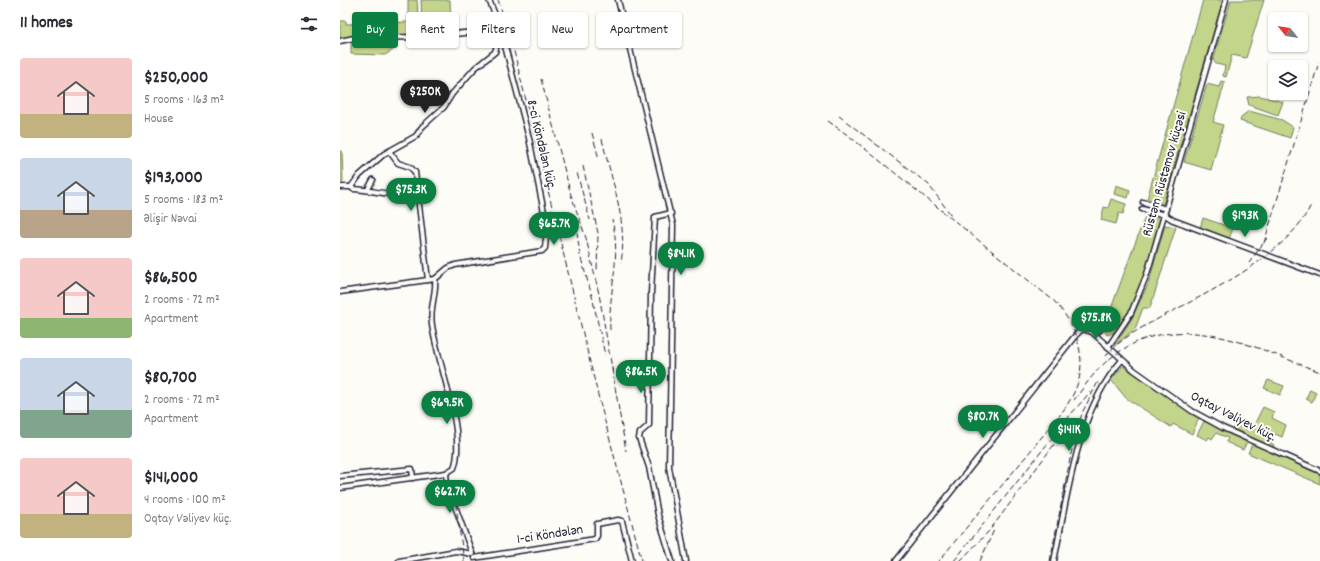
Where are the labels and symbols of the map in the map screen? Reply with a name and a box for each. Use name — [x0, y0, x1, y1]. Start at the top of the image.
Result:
north arrow — [1268, 12, 1308, 52]
pin: $250K — [397, 80, 453, 114]
street label: 8-ci Köndələn küç. — [521, 98, 561, 192]
street label: Rüstəm Rüstəmov küçəsi — [1138, 109, 1193, 239]
pin: $75.3K — [378, 178, 444, 212]
pin: $193K — [1217, 204, 1273, 238]
pin: $65.7K — [521, 212, 587, 246]
pin: $84.1K — [648, 242, 714, 276]
pin: $75.8K — [1063, 306, 1129, 340]
pin: $86.5K — [608, 360, 674, 394]
street label: Oqtay Vəliyev küç. — [1187, 387, 1279, 447]
pin: $69.5K — [414, 391, 480, 425]
pin: $80.7K — [950, 405, 1016, 439]
pin: $141K — [1041, 418, 1097, 452]
pin: $62.7K — [417, 480, 483, 514]
street label: 1-ci Köndələn — [515, 520, 585, 550]

